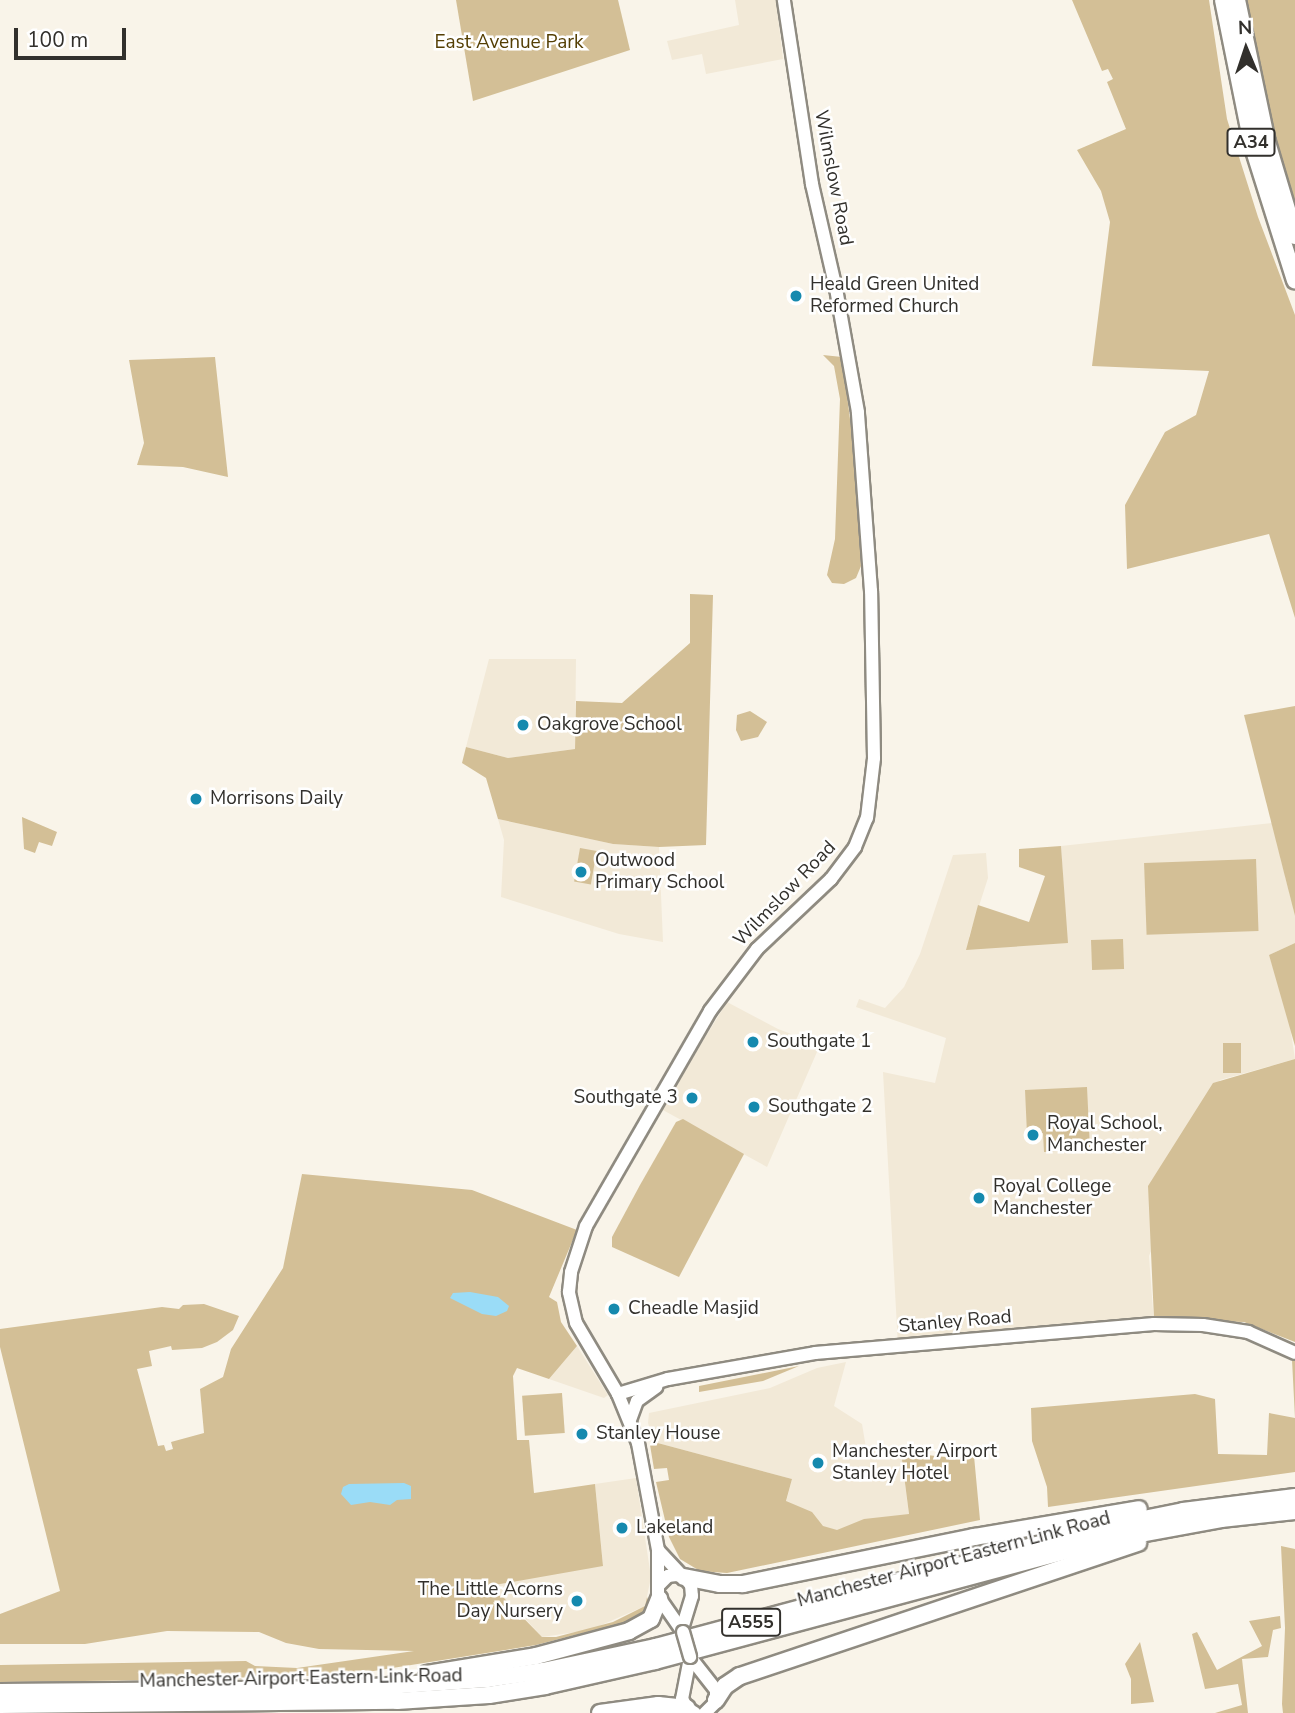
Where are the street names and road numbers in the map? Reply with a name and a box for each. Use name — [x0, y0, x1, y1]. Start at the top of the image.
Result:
street label: Wilmslow Road — [809, 108, 857, 248]
road number: A34 — [1226, 127, 1276, 156]
street label: Wilmslow Road — [729, 837, 841, 951]
street label: Stanley Road — [897, 1306, 1013, 1338]
street label: Manchester Airport Eastern Link Road — [795, 1507, 1113, 1613]
road number: A555 — [720, 1608, 782, 1637]
street label: Manchester Airport Eastern Link Road — [139, 1665, 463, 1693]

